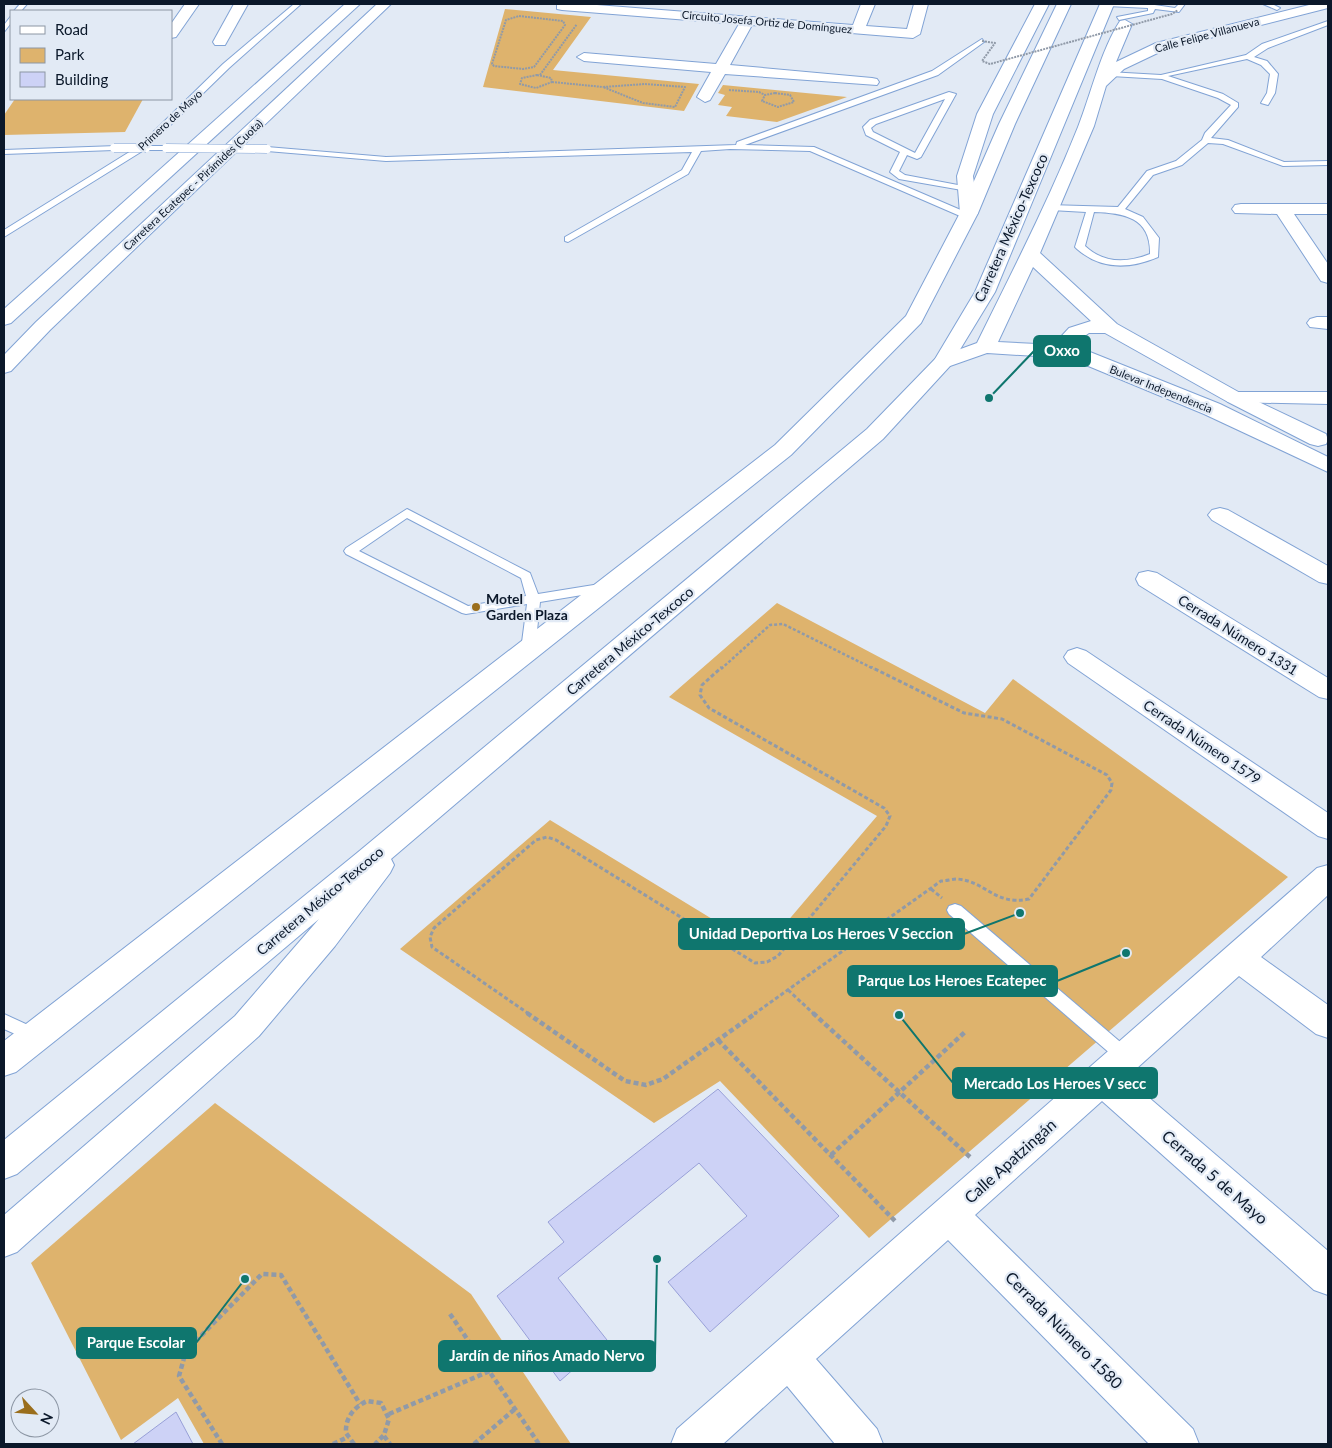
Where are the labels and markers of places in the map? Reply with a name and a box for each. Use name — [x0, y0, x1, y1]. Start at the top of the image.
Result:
callout: Oxxo — [1034, 336, 1090, 366]
place label: Motel Garden Plaza — [486, 590, 568, 623]
marker: Motel Garden Plaza — [470, 601, 482, 613]
callout: Unidad Deportiva Los Heroes V Seccion — [679, 919, 964, 949]
callout: Parque Los Heroes Ecatepec — [848, 966, 1057, 996]
callout: Mercado Los Heroes V secc — [953, 1068, 1157, 1098]
callout: Parque Escolar — [77, 1328, 196, 1358]
callout: Jardín de niños Amado Nervo — [439, 1341, 655, 1371]

